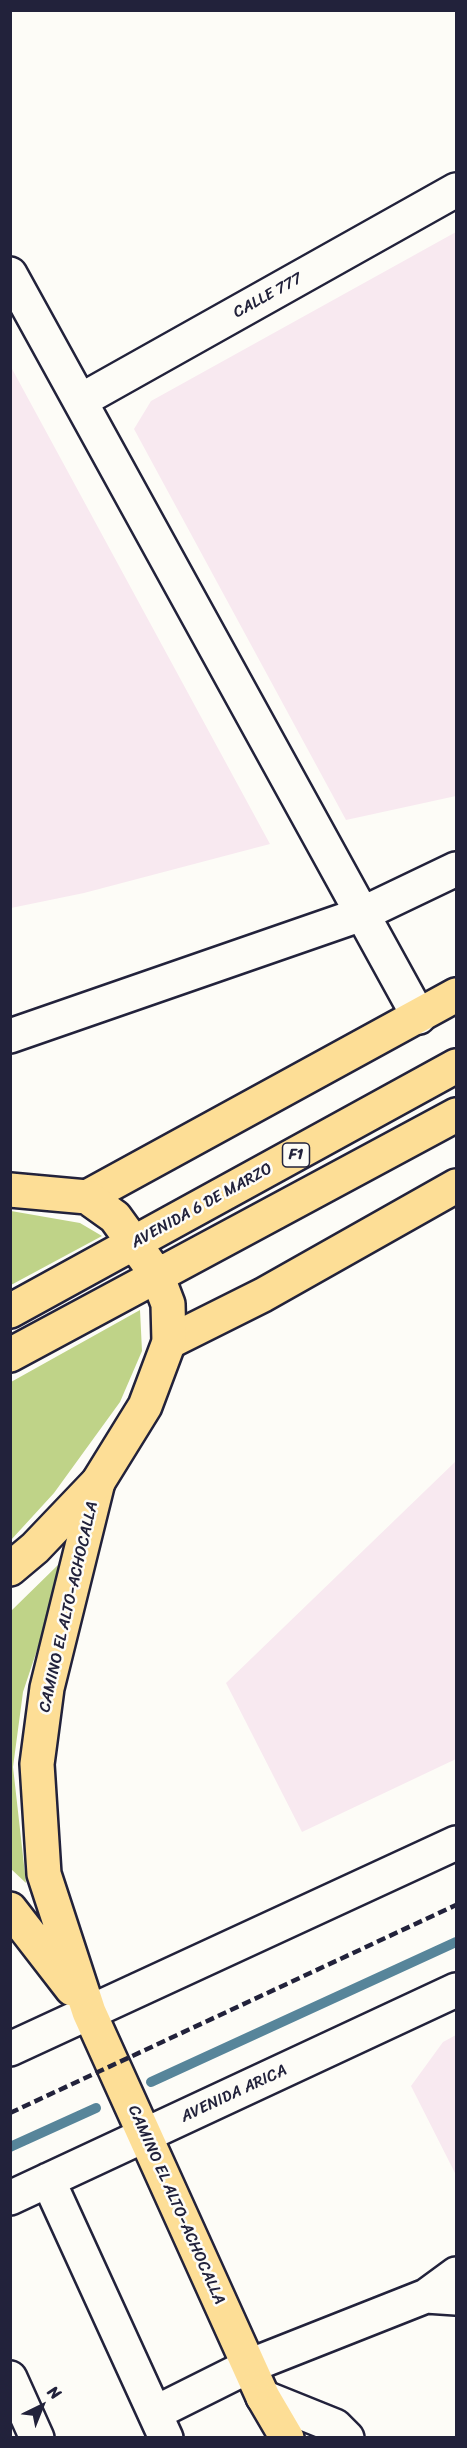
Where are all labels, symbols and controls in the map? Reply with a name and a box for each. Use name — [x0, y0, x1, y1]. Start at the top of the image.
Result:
street label: CALLE 777 — [230, 269, 306, 323]
road number: F1 — [282, 1143, 310, 1167]
street label: AVENIDA 6 DE MARZO — [128, 1159, 276, 1253]
street label: CAMINO EL ALTO-ACHOCALLA — [35, 1500, 103, 1714]
street label: AVENIDA ARICA — [178, 2061, 290, 2127]
street label: CAMINO EL ALTO-ACHOCALLA — [123, 2103, 229, 2307]
north arrow — [12, 2376, 72, 2436]
text: N — [41, 2378, 69, 2407]

